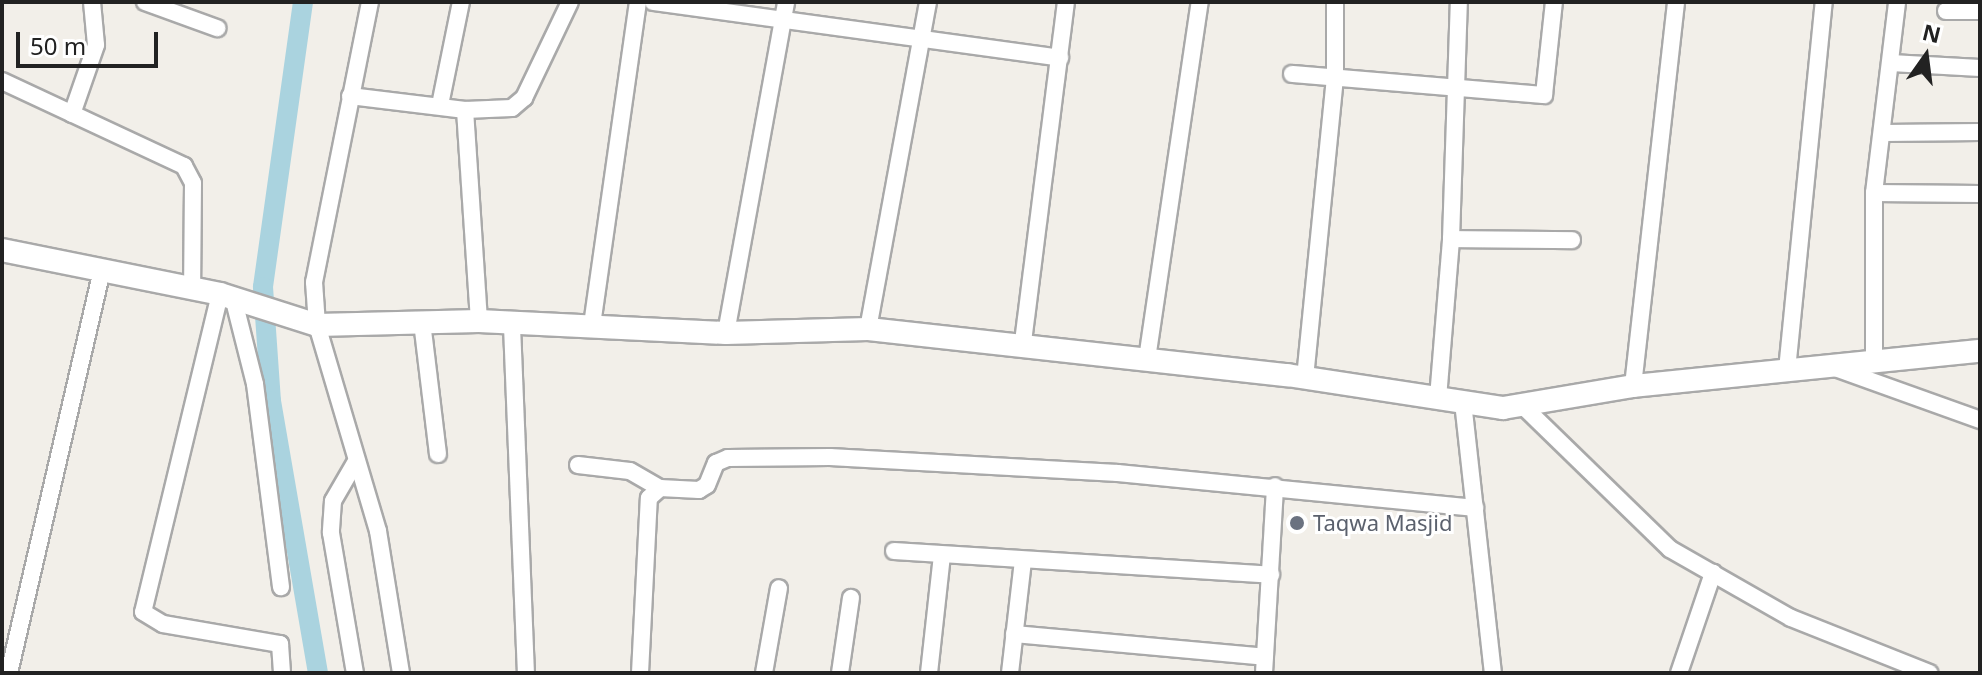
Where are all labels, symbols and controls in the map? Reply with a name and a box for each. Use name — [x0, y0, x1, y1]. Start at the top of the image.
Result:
scale bar — [20, 16, 162, 66]
north arrow — [1886, 16, 1966, 96]
text: N — [1919, 16, 1944, 49]
text: 50 m — [30, 29, 86, 62]
place label: Taqwa Masjid — [1313, 510, 1452, 536]
marker: Taqwa Masjid — [1288, 514, 1306, 532]

